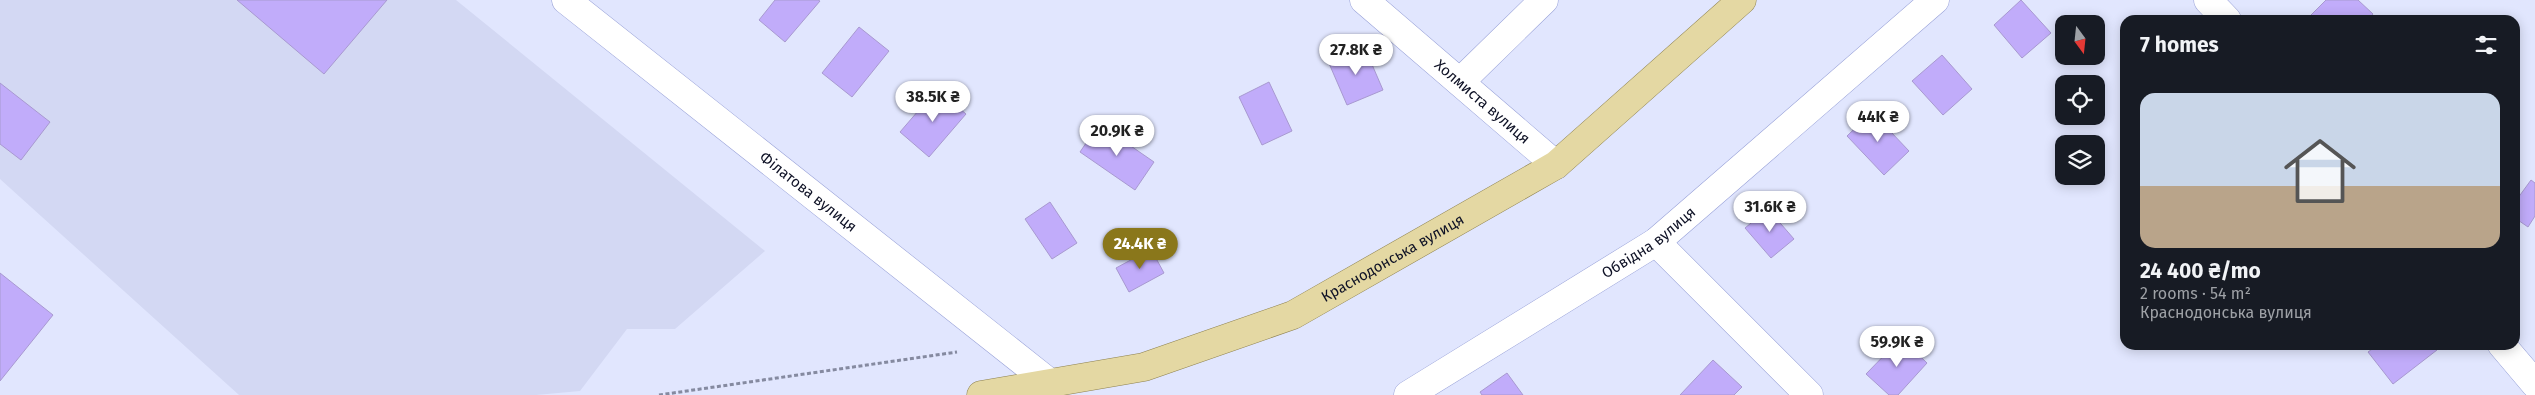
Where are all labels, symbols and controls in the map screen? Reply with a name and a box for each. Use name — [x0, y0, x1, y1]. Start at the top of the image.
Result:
north arrow — [2055, 15, 2105, 65]
map controls — [2055, 15, 2105, 185]
icon: filters — [2472, 31, 2500, 59]
text: 7 homes — [2140, 32, 2219, 58]
pin: 27.8K ₴ — [1310, 34, 1402, 76]
text: 27.8K ₴ — [1330, 40, 1382, 59]
street label: Холмиста вулиця — [1431, 56, 1534, 148]
button: locate — [2055, 75, 2105, 125]
pin: 38.5K ₴ — [887, 80, 979, 123]
text: 38.5K ₴ — [906, 87, 960, 106]
pin: 44K ₴ — [1843, 100, 1913, 143]
text: 44K ₴ — [1857, 107, 1899, 126]
pin: 20.9K ₴ — [1071, 114, 1163, 157]
text: 20.9K ₴ — [1090, 121, 1144, 140]
icon: home — [2275, 126, 2365, 216]
button: layers — [2055, 135, 2105, 185]
street label: Філатова вулиця — [756, 148, 861, 236]
pin: 31.6K ₴ — [1724, 190, 1816, 233]
text: 31.6K ₴ — [1744, 197, 1796, 216]
street label: Обвідна вулиця — [1598, 203, 1699, 282]
street label: Краснодонська вулиця — [1318, 210, 1467, 306]
pin: 24.4K ₴ — [1094, 228, 1186, 270]
text: 24.4K ₴ — [1114, 234, 1166, 253]
text: 24 400 ₴/mo — [2140, 258, 2261, 284]
text: 2 rooms · 54 m² — [2140, 284, 2251, 303]
text: Краснодонська вулиця — [2140, 303, 2312, 322]
pin: 59.9K ₴ — [1851, 326, 1943, 368]
text: 59.9K ₴ — [1871, 332, 1923, 351]

